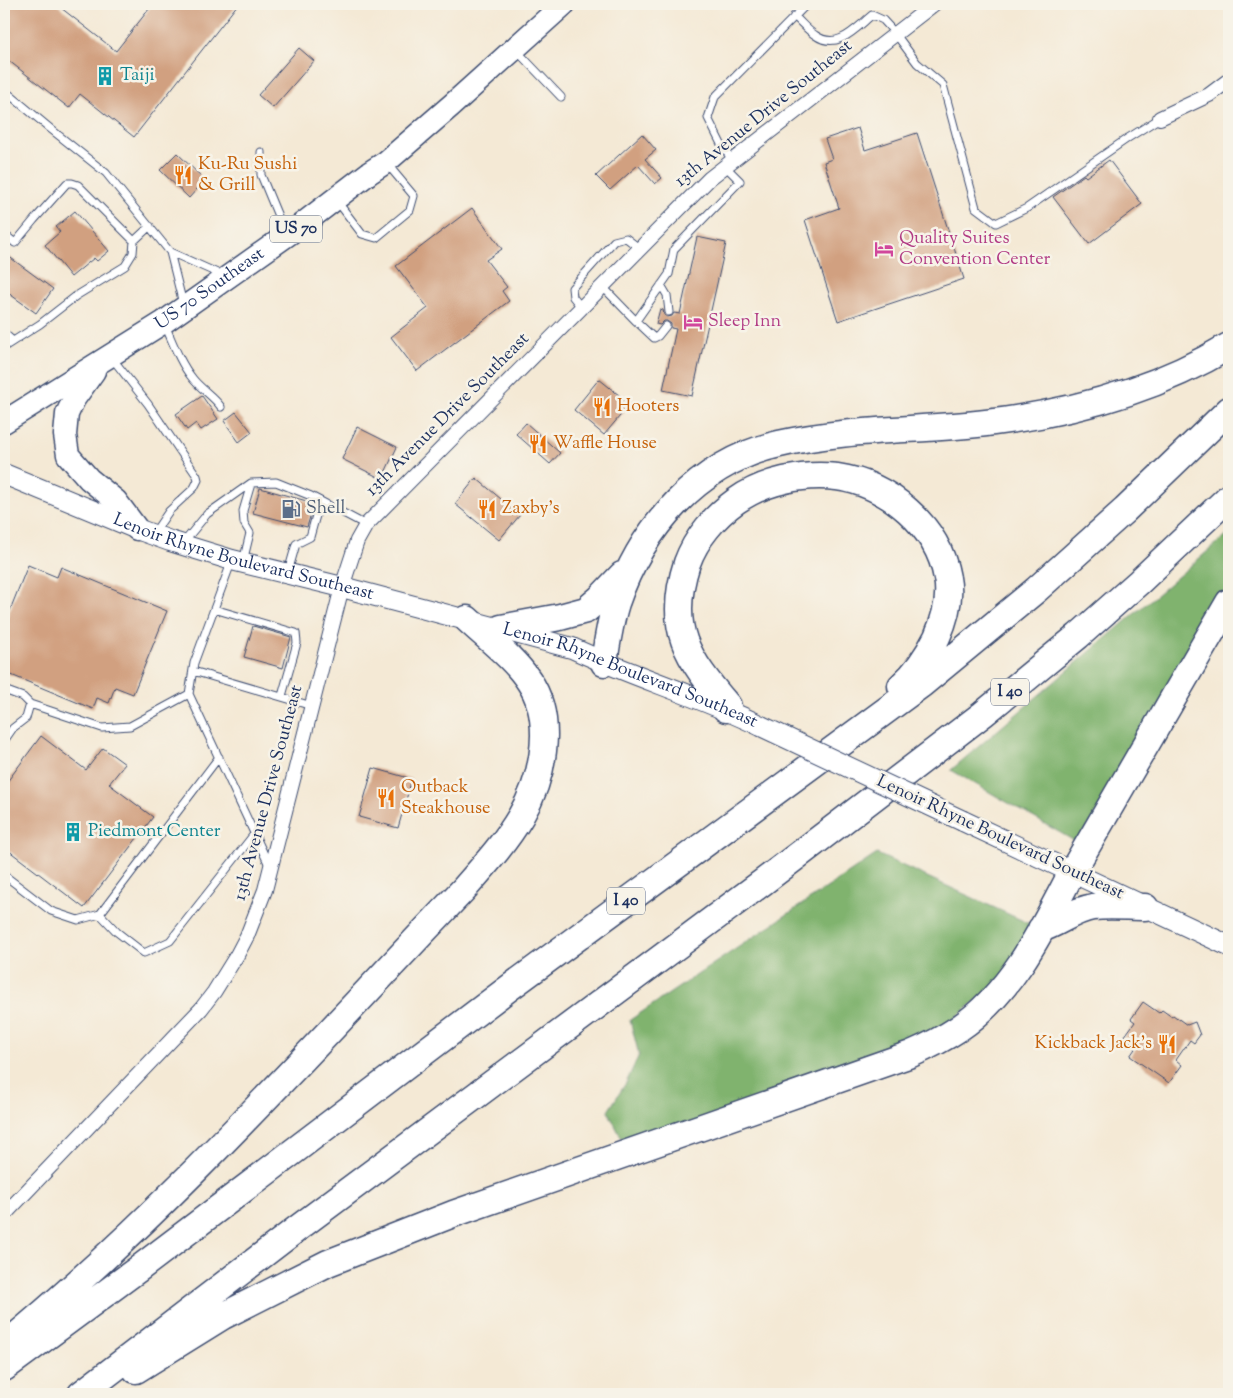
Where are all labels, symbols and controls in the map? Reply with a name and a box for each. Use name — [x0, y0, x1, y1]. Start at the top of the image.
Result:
street label: 13th Avenue Drive Southeast — [669, 34, 859, 194]
place label: Taiji — [120, 63, 155, 89]
building icon: Taiji — [94, 65, 116, 87]
place label: Ku-Ru Sushi & Grill — [198, 152, 297, 199]
restaurant icon: Ku-Ru Sushi & Grill — [172, 164, 194, 186]
road number: US 70 — [270, 215, 322, 242]
place label: Quality Suites Convention Center — [899, 226, 1051, 273]
hotel icon: Quality Suites Convention Center — [873, 238, 895, 260]
street label: US 70 Southeast — [150, 242, 270, 337]
place label: Sleep Inn — [708, 309, 782, 335]
hotel icon: Sleep Inn — [682, 311, 704, 333]
street label: 13th Avenue Drive Southeast — [360, 327, 536, 503]
place label: Hooters — [617, 394, 679, 420]
restaurant icon: Hooters — [591, 396, 613, 418]
place label: Waffle House — [553, 431, 657, 457]
restaurant icon: Waffle House — [527, 433, 549, 455]
place label: Shell — [306, 496, 345, 522]
place label: Zaxby's — [502, 496, 560, 522]
fuel station icon: Shell — [280, 498, 302, 520]
restaurant icon: Zaxby's — [476, 498, 498, 520]
street label: Lenoir Rhyne Boulevard Southeast — [109, 507, 376, 608]
street label: Lenoir Rhyne Boulevard Southeast — [500, 617, 762, 735]
road number: I 40 — [991, 679, 1029, 706]
street label: 13th Avenue Drive Southeast — [228, 682, 310, 904]
street label: Lenoir Rhyne Boulevard Southeast — [872, 769, 1128, 907]
place label: Outback Steakhouse — [401, 775, 490, 822]
restaurant icon: Outback Steakhouse — [375, 787, 397, 809]
place label: Piedmont Center — [88, 819, 221, 845]
building icon: Piedmont Center — [62, 821, 84, 843]
road number: I 40 — [607, 888, 645, 914]
place label: Kickback Jack's — [1035, 1031, 1152, 1057]
restaurant icon: Kickback Jack's — [1156, 1033, 1178, 1055]

